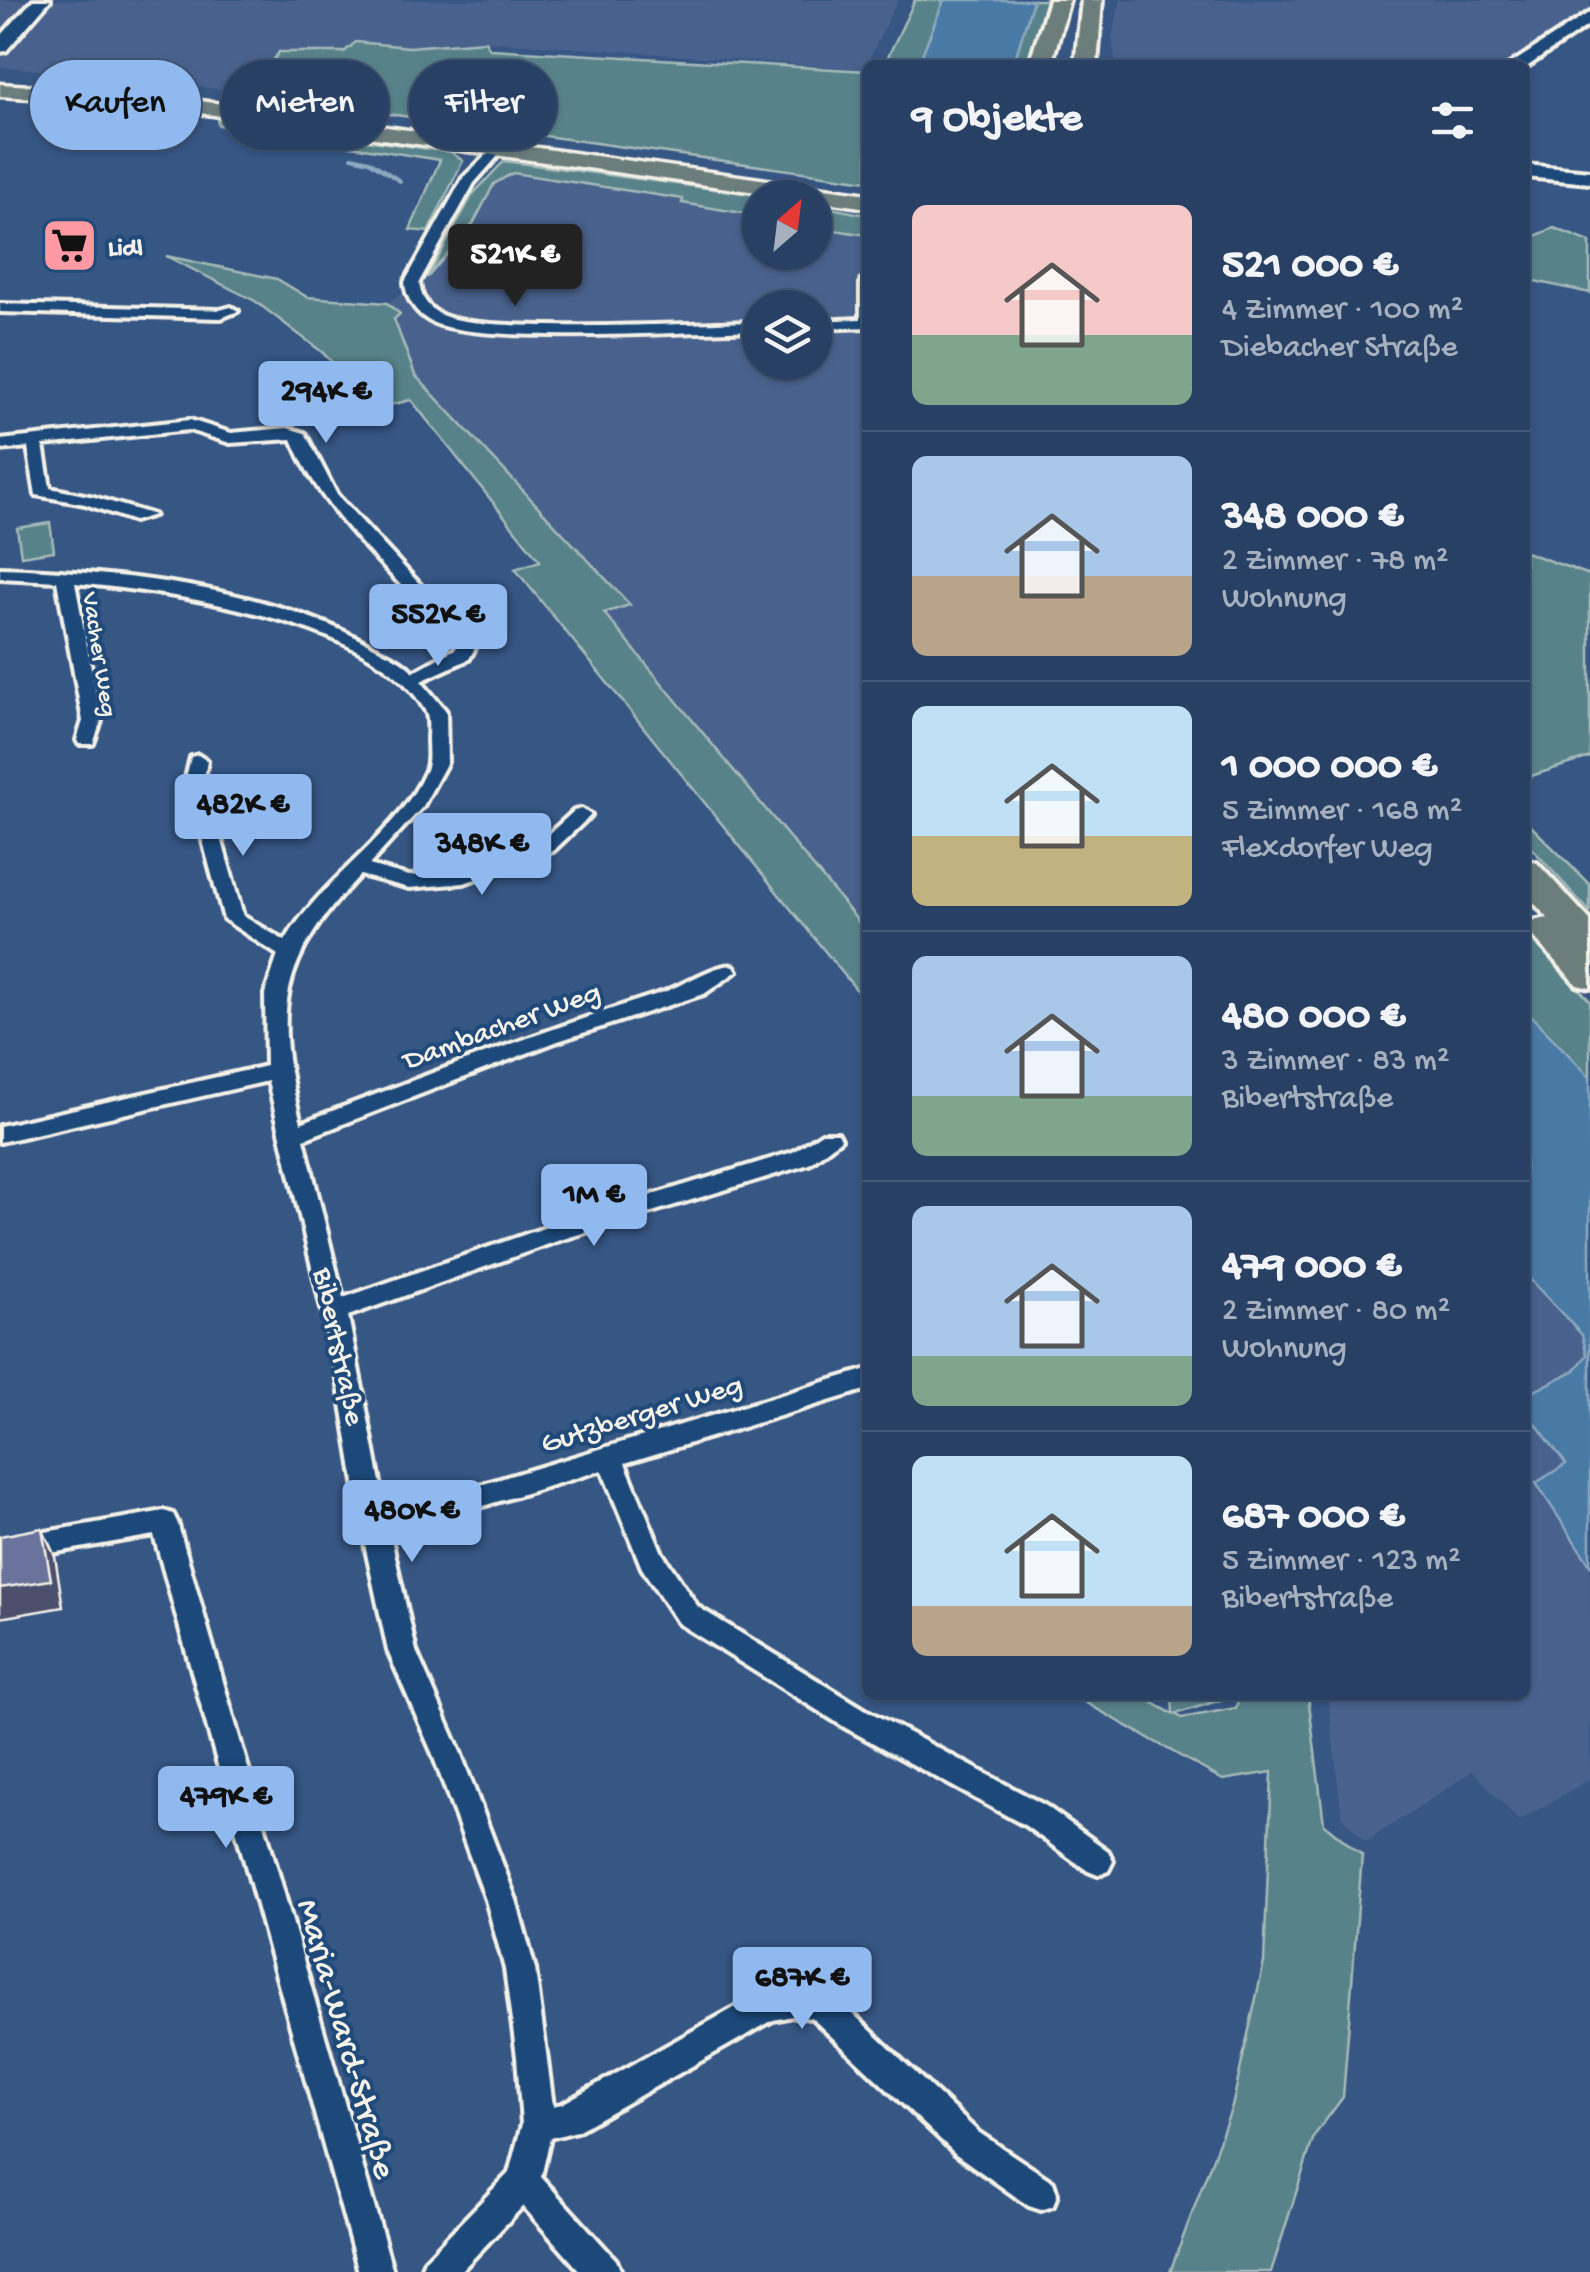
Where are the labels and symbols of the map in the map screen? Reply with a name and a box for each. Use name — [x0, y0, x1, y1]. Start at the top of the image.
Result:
north arrow — [742, 180, 832, 270]
supermarket icon: Lidl — [39, 216, 99, 276]
pin: 521K € — [434, 224, 596, 309]
place label: Lidl — [108, 236, 143, 265]
pin: 294K € — [245, 361, 407, 446]
pin: 552K € — [357, 584, 519, 669]
street label: Vacher Weg — [73, 589, 122, 719]
pin: 482K € — [162, 774, 324, 859]
pin: 348K € — [401, 813, 563, 898]
street label: Dambacher Weg — [397, 976, 606, 1081]
pin: 1M € — [535, 1164, 653, 1249]
street label: Bibertstraße — [303, 1264, 370, 1429]
street label: Gutzberger Weg — [537, 1369, 747, 1464]
pin: 480K € — [331, 1480, 493, 1565]
pin: 479K € — [145, 1766, 307, 1851]
street label: Maria-Ward-Straße — [284, 1895, 403, 2185]
pin: 687K € — [721, 1947, 883, 2032]

